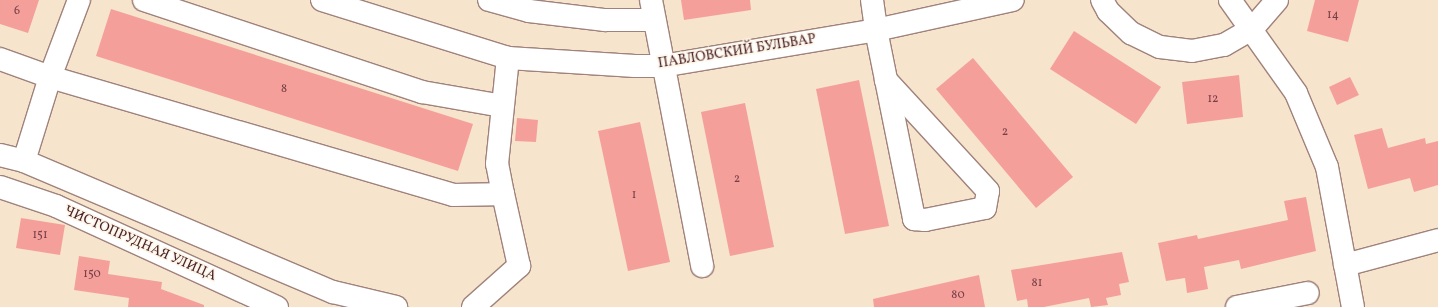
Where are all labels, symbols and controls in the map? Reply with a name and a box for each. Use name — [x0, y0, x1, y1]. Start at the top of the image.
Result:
house number: 6 — [14, 5, 20, 19]
house number: 14 — [1327, 9, 1339, 23]
street label: ПАВЛОВСКИЙ БУЛЬВАР — [657, 31, 817, 73]
house number: 8 — [281, 83, 287, 97]
house number: 12 — [1207, 93, 1219, 107]
house number: 2 — [1002, 126, 1008, 140]
house number: 2 — [734, 173, 740, 187]
house number: 1 — [632, 189, 636, 203]
street label: ЧИСТОПРУДНАЯ УЛИЦА — [61, 203, 219, 285]
house number: 151 — [32, 229, 48, 243]
house number: 150 — [83, 268, 101, 282]
house number: 81 — [1032, 277, 1042, 291]
house number: 80 — [951, 289, 965, 303]

